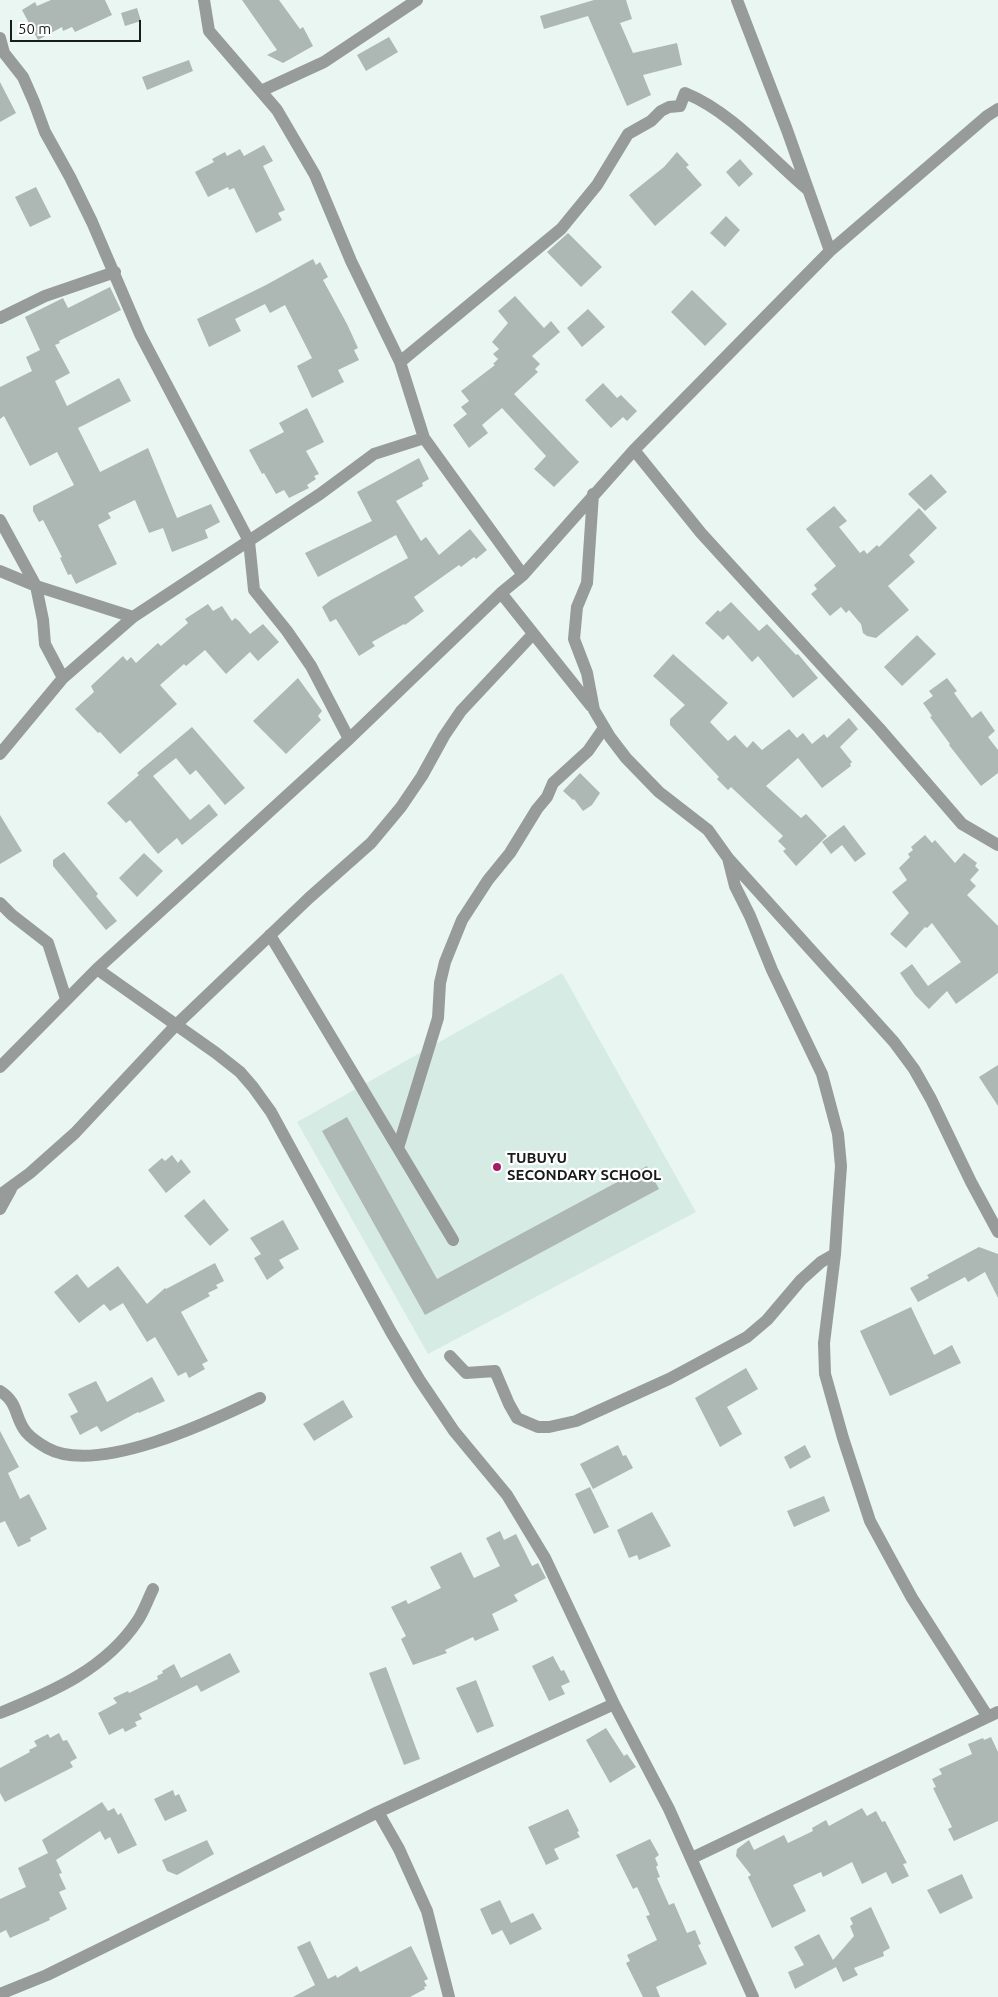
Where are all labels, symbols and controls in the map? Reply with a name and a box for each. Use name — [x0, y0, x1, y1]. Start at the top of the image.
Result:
scale bar — [12, 10, 144, 42]
text: 50 m — [18, 20, 51, 37]
place label: TUBUYU SECONDARY SCHOOL — [507, 1149, 661, 1184]
marker: TUBUYU SECONDARY SCHOOL — [491, 1161, 503, 1173]

